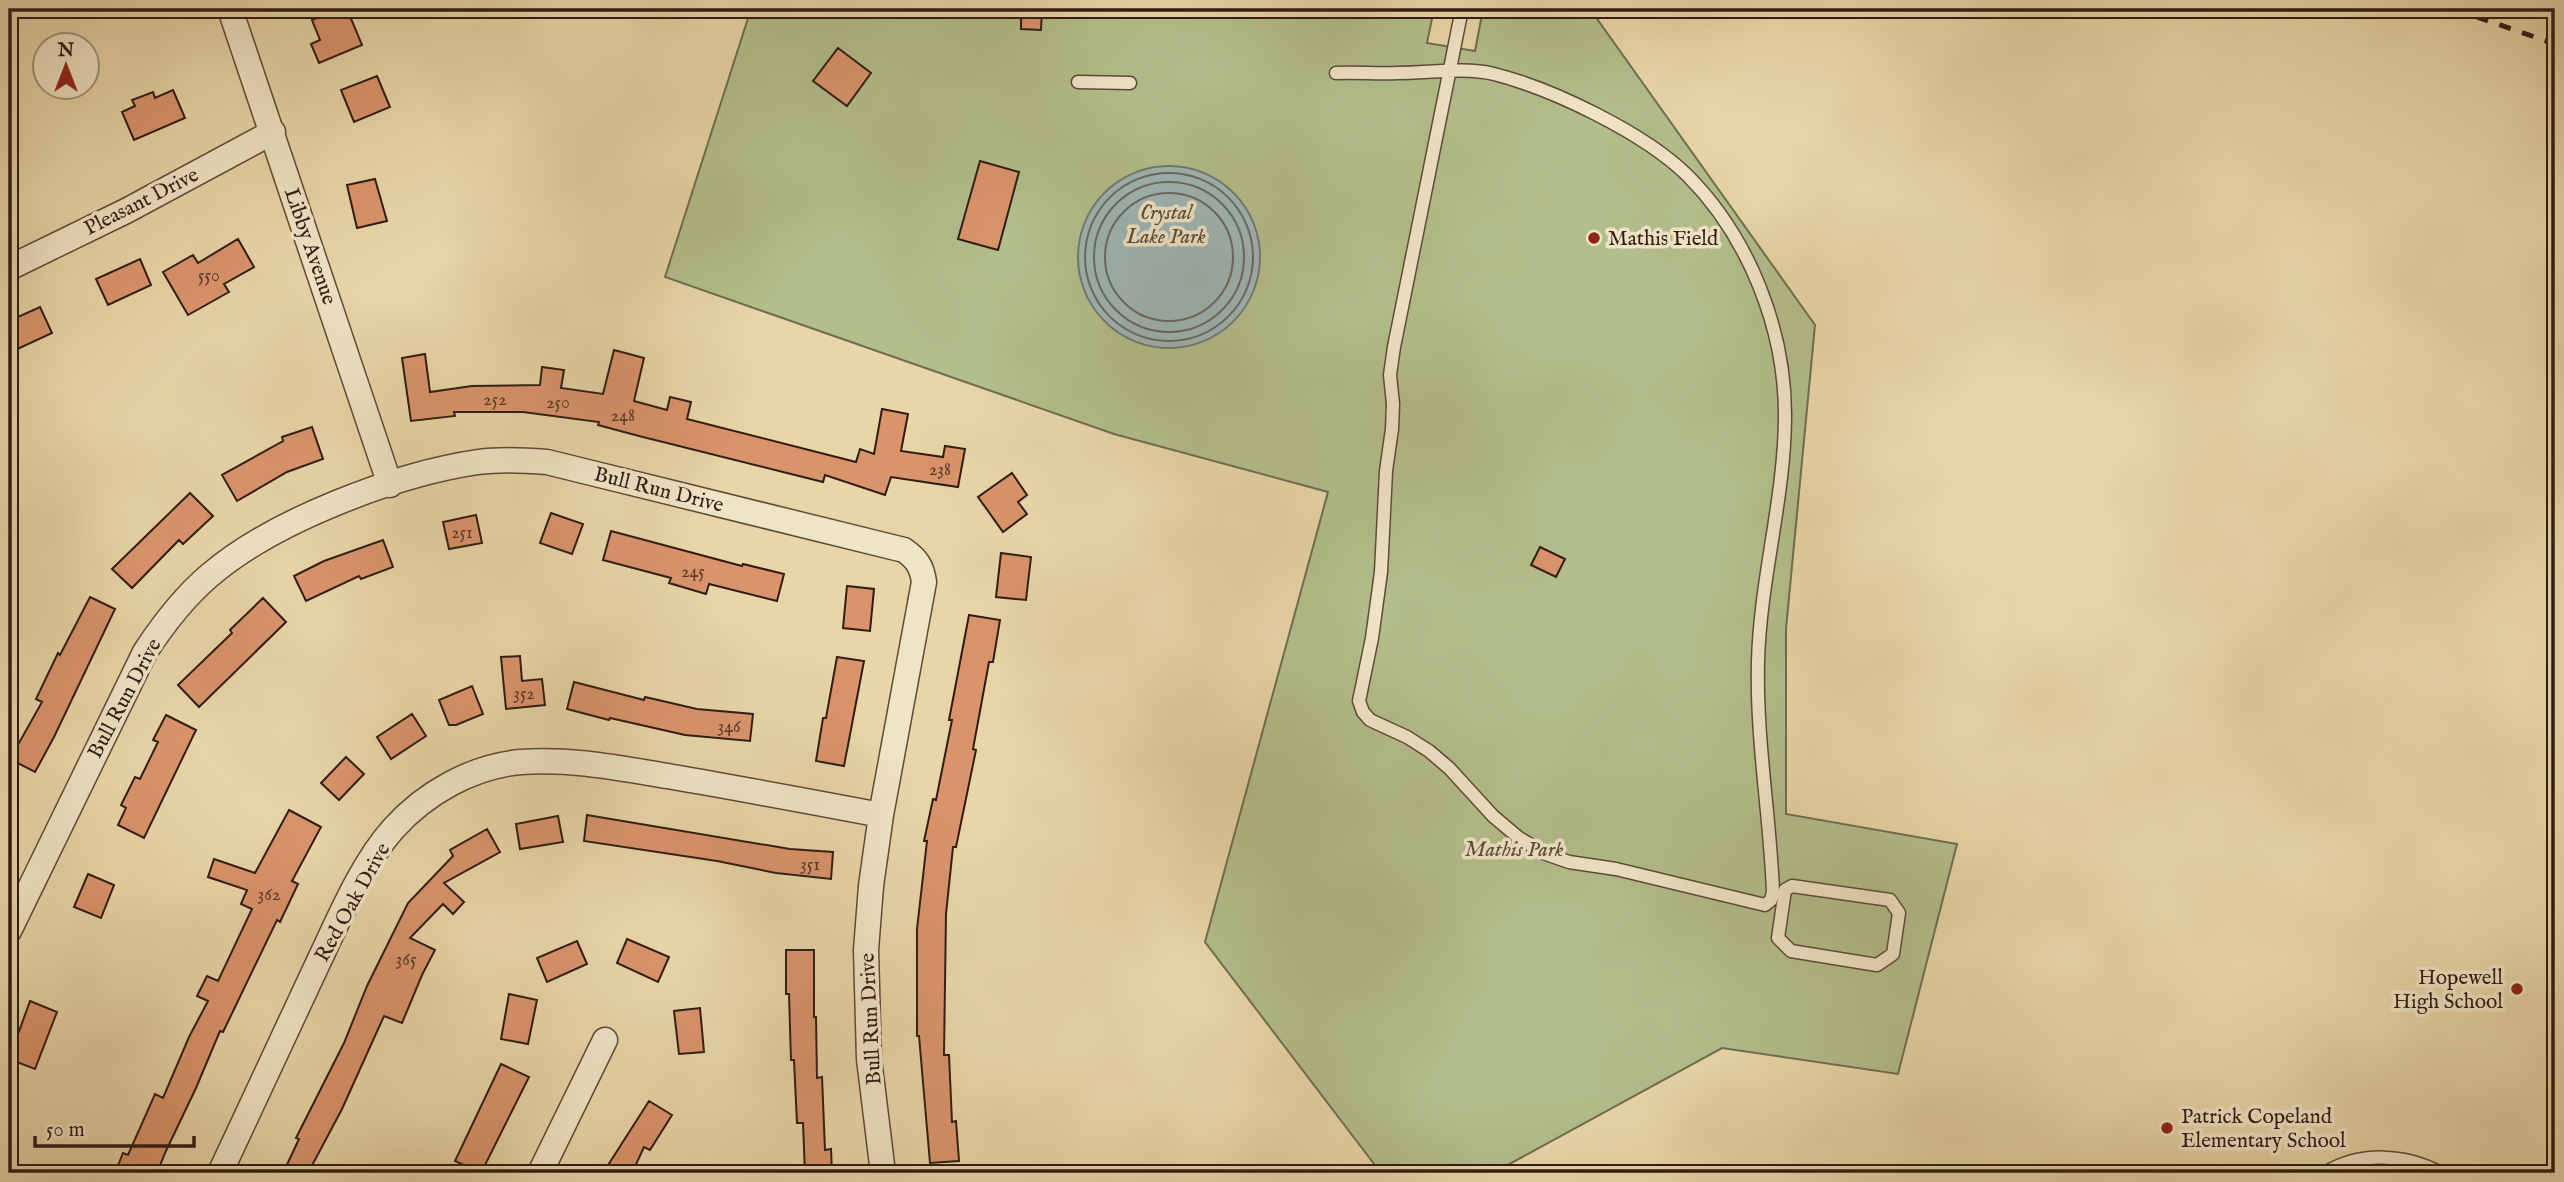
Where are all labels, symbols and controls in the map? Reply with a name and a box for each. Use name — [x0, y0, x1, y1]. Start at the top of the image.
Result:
north arrow — [32, 32, 102, 102]
text: N — [57, 39, 75, 63]
street label: Pleasant Drive — [80, 162, 204, 243]
street label: Libby Avenue — [277, 185, 342, 309]
park label: Crystal Lake Park — [1125, 200, 1206, 251]
place label: Mathis Field — [1608, 226, 1719, 253]
marker: Mathis Field — [1586, 230, 1602, 246]
house number: 550 — [198, 265, 220, 288]
house number: 252 — [483, 389, 507, 412]
house number: 250 — [546, 392, 570, 415]
house number: 248 — [611, 405, 635, 428]
house number: 238 — [929, 459, 951, 482]
street label: Bull Run Drive — [591, 461, 726, 520]
house number: 251 — [451, 522, 473, 545]
house number: 245 — [681, 561, 705, 584]
street label: Bull Run Drive — [82, 634, 168, 763]
house number: 352 — [513, 683, 535, 706]
house number: 346 — [717, 716, 741, 739]
park label: Mathis Park — [1465, 837, 1564, 864]
street label: Red Oak Drive — [309, 838, 397, 967]
house number: 351 — [800, 854, 820, 877]
house number: 362 — [258, 884, 280, 907]
house number: 365 — [396, 949, 417, 972]
street label: Bull Run Drive — [855, 952, 888, 1086]
place label: Hopewell High School — [2393, 965, 2503, 1016]
marker: Hopewell High School — [2509, 981, 2525, 997]
place label: Patrick Copeland Elementary School — [2181, 1104, 2346, 1155]
scale bar — [35, 1105, 194, 1149]
text: 50 m — [46, 1117, 85, 1144]
marker: Patrick Copeland Elementary School — [2159, 1120, 2175, 1136]

